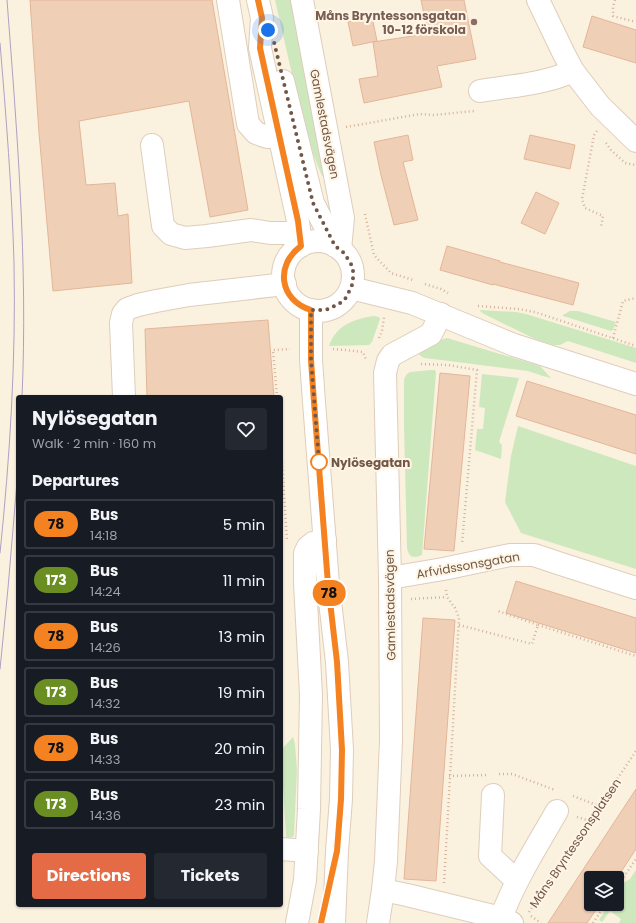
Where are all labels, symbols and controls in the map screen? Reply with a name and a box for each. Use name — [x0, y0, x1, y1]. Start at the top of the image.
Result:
place label: Måns Bryntessonsgatan 10-12 förskola — [315, 7, 466, 38]
marker: Måns Bryntessonsgatan 10-12 förskola — [469, 17, 479, 27]
your location — [258, 20, 278, 40]
street label: Gamlestadsvägen — [306, 68, 344, 180]
text: Nylösegatan — [32, 405, 158, 432]
button: heart — [225, 408, 267, 450]
text: Walk · 2 min · 160 m — [32, 434, 156, 453]
marker: Nylösegatan — [310, 453, 328, 471]
place label: Nylösegatan — [331, 454, 410, 471]
text: Departures — [32, 470, 119, 491]
text: Bus — [90, 504, 118, 525]
text: 78 — [48, 514, 64, 534]
text: 5 min — [223, 514, 265, 535]
text: 14:18 — [90, 526, 117, 545]
street label: Arfvidssonsgatan — [415, 548, 521, 582]
street label: Gamlestadsvägen — [381, 549, 399, 661]
text: Bus — [90, 560, 118, 581]
text: 173 — [45, 570, 67, 590]
text: 11 min — [223, 570, 265, 591]
line badge: 78 — [311, 580, 347, 606]
text: 14:24 — [90, 582, 121, 601]
text: 78 — [321, 583, 337, 603]
text: Bus — [90, 616, 118, 637]
text: 78 — [48, 626, 64, 646]
text: 13 min — [219, 626, 265, 647]
text: 14:26 — [90, 638, 121, 657]
text: Bus — [90, 672, 118, 693]
text: 173 — [45, 682, 67, 702]
text: 19 min — [218, 682, 265, 703]
text: 14:32 — [90, 694, 120, 713]
text: Bus — [90, 728, 118, 749]
text: 78 — [48, 738, 64, 758]
text: 20 min — [214, 738, 265, 759]
text: 14:33 — [90, 750, 120, 769]
street label: Måns Bryntessonsplatsen — [525, 775, 625, 911]
text: Bus — [90, 784, 118, 805]
text: 173 — [45, 794, 67, 814]
text: 23 min — [215, 794, 265, 815]
text: 14:36 — [90, 806, 121, 825]
button: Directions — [32, 853, 146, 899]
button: Tickets — [154, 853, 267, 899]
map controls — [584, 871, 624, 911]
button: layers — [584, 871, 624, 911]

